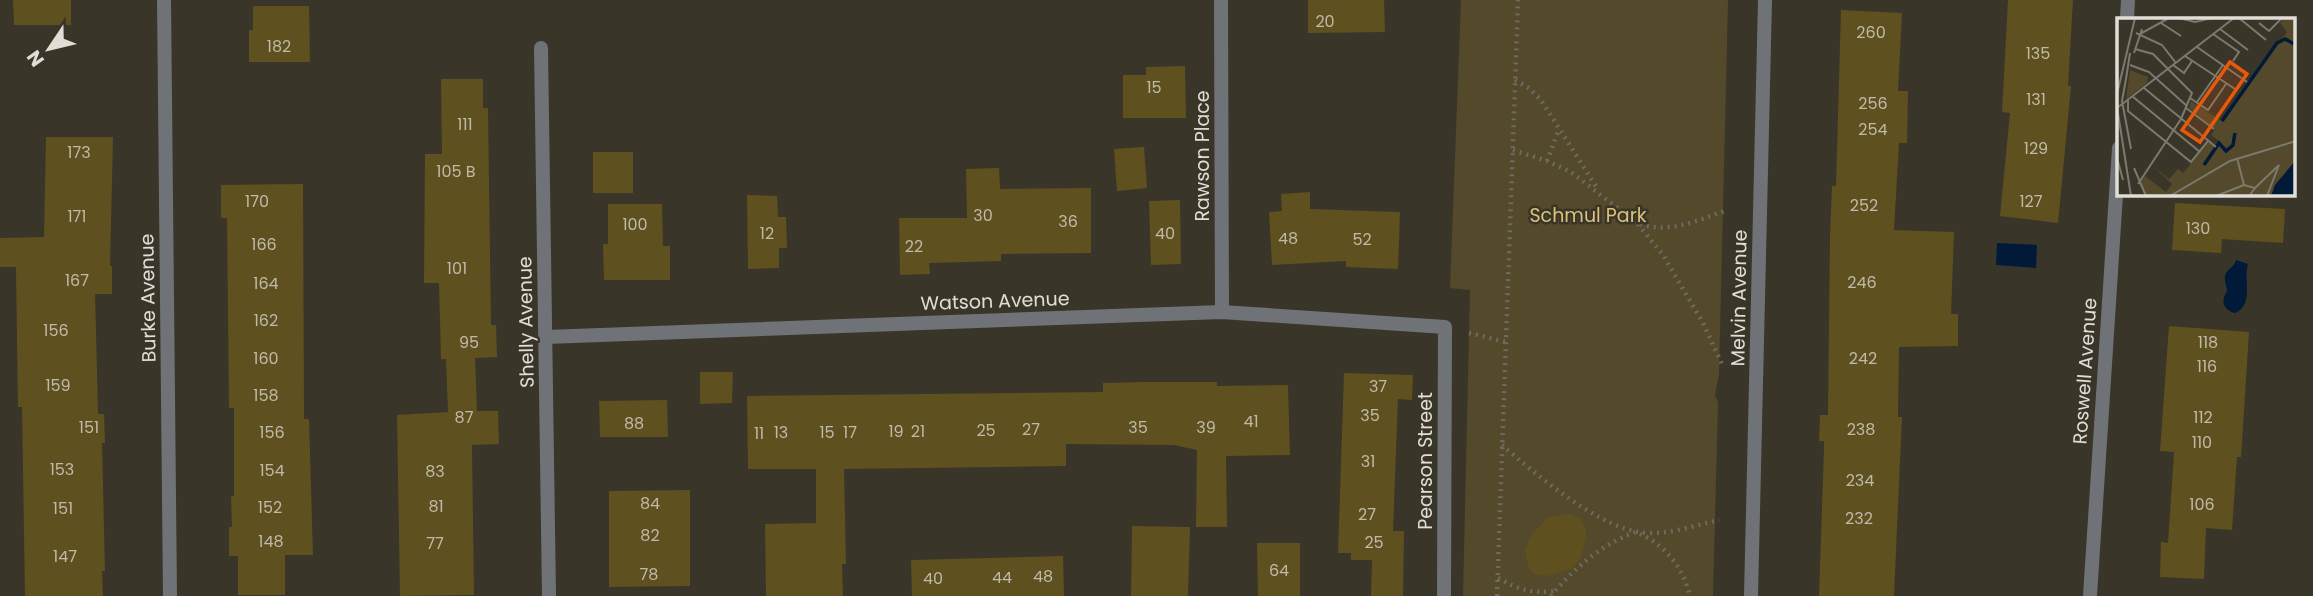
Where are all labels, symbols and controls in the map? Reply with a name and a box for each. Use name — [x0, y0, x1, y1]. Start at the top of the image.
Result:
house number: 20 — [1315, 10, 1335, 33]
north arrow — [14, 14, 84, 84]
inset map — [2117, 18, 2296, 196]
house number: 260 — [1856, 21, 1886, 44]
house number: 182 — [267, 35, 291, 58]
house number: 135 — [2026, 42, 2050, 65]
text: N — [20, 45, 51, 72]
house number: 15 — [1146, 76, 1162, 99]
house number: 131 — [2026, 88, 2046, 111]
street label: Rawson Place — [1189, 90, 1216, 222]
house number: 256 — [1858, 92, 1888, 115]
house number: 111 — [457, 113, 473, 136]
house number: 254 — [1858, 118, 1888, 141]
house number: 129 — [2024, 137, 2048, 160]
house number: 173 — [67, 141, 91, 164]
house number: 105 B — [436, 160, 476, 183]
house number: 170 — [245, 190, 269, 213]
house number: 127 — [2019, 190, 2043, 213]
house number: 252 — [1850, 194, 1878, 217]
park label: Schmul Park — [1529, 202, 1647, 229]
house number: 30 — [973, 204, 993, 227]
house number: 171 — [68, 205, 86, 228]
house number: 36 — [1058, 210, 1078, 233]
house number: 100 — [622, 213, 648, 236]
house number: 130 — [2186, 217, 2210, 240]
house number: 12 — [760, 222, 774, 245]
house number: 40 — [1155, 222, 1175, 245]
house number: 48 — [1278, 227, 1298, 250]
house number: 52 — [1352, 228, 1372, 251]
street label: Melvin Avenue — [1724, 229, 1754, 367]
street label: Burke Avenue — [133, 233, 163, 363]
house number: 166 — [251, 233, 277, 256]
house number: 22 — [905, 235, 923, 258]
street label: Shelly Avenue — [511, 256, 541, 388]
house number: 101 — [447, 257, 467, 280]
house number: 167 — [65, 269, 89, 292]
house number: 246 — [1847, 271, 1877, 294]
house number: 164 — [253, 272, 279, 295]
street label: Watson Avenue — [920, 285, 1070, 317]
street label: Roswell Avenue — [2066, 297, 2104, 445]
house number: 162 — [254, 309, 278, 332]
house number: 156 — [43, 319, 69, 342]
house number: 95 — [459, 331, 479, 354]
house number: 118 — [2198, 331, 2218, 354]
house number: 160 — [253, 347, 279, 370]
house number: 242 — [1849, 347, 1877, 370]
house number: 116 — [2197, 355, 2217, 378]
house number: 159 — [45, 374, 71, 397]
house number: 37 — [1369, 375, 1387, 398]
house number: 158 — [253, 384, 279, 407]
street label: Pearson Street — [1412, 392, 1439, 530]
house number: 35 — [1360, 404, 1380, 427]
house number: 87 — [455, 406, 474, 429]
house number: 112 — [2193, 406, 2213, 429]
house number: 41 — [1243, 410, 1259, 433]
house number: 88 — [624, 412, 644, 435]
house number: 151 — [79, 416, 99, 439]
house number: 35 — [1128, 416, 1148, 439]
house number: 39 — [1196, 416, 1216, 439]
house number: 27 — [1022, 418, 1040, 441]
house number: 238 — [1847, 418, 1875, 441]
house number: 25 — [976, 419, 996, 442]
house number: 19 — [888, 420, 904, 443]
house number: 21 — [911, 420, 925, 443]
house number: 156 — [259, 421, 285, 444]
house number: 13 — [774, 421, 788, 444]
house number: 15 — [819, 421, 835, 444]
house number: 17 — [843, 421, 857, 444]
house number: 11 — [754, 422, 764, 445]
house number: 110 — [2192, 431, 2212, 454]
house number: 31 — [1361, 450, 1375, 473]
house number: 153 — [50, 458, 74, 481]
house number: 154 — [259, 459, 285, 482]
house number: 83 — [425, 460, 445, 483]
house number: 234 — [1846, 469, 1874, 492]
house number: 84 — [640, 492, 660, 515]
house number: 106 — [2189, 493, 2215, 516]
house number: 81 — [428, 495, 444, 518]
house number: 152 — [258, 496, 282, 519]
house number: 151 — [53, 497, 73, 520]
house number: 27 — [1358, 503, 1376, 526]
house number: 232 — [1845, 507, 1873, 530]
house number: 82 — [640, 524, 660, 547]
house number: 148 — [258, 530, 284, 553]
house number: 25 — [1364, 531, 1384, 554]
house number: 77 — [426, 532, 444, 555]
house number: 147 — [53, 545, 77, 568]
house number: 64 — [1269, 559, 1289, 582]
house number: 78 — [640, 563, 658, 586]
house number: 48 — [1033, 565, 1053, 588]
house number: 44 — [992, 566, 1012, 589]
house number: 40 — [923, 567, 943, 590]

